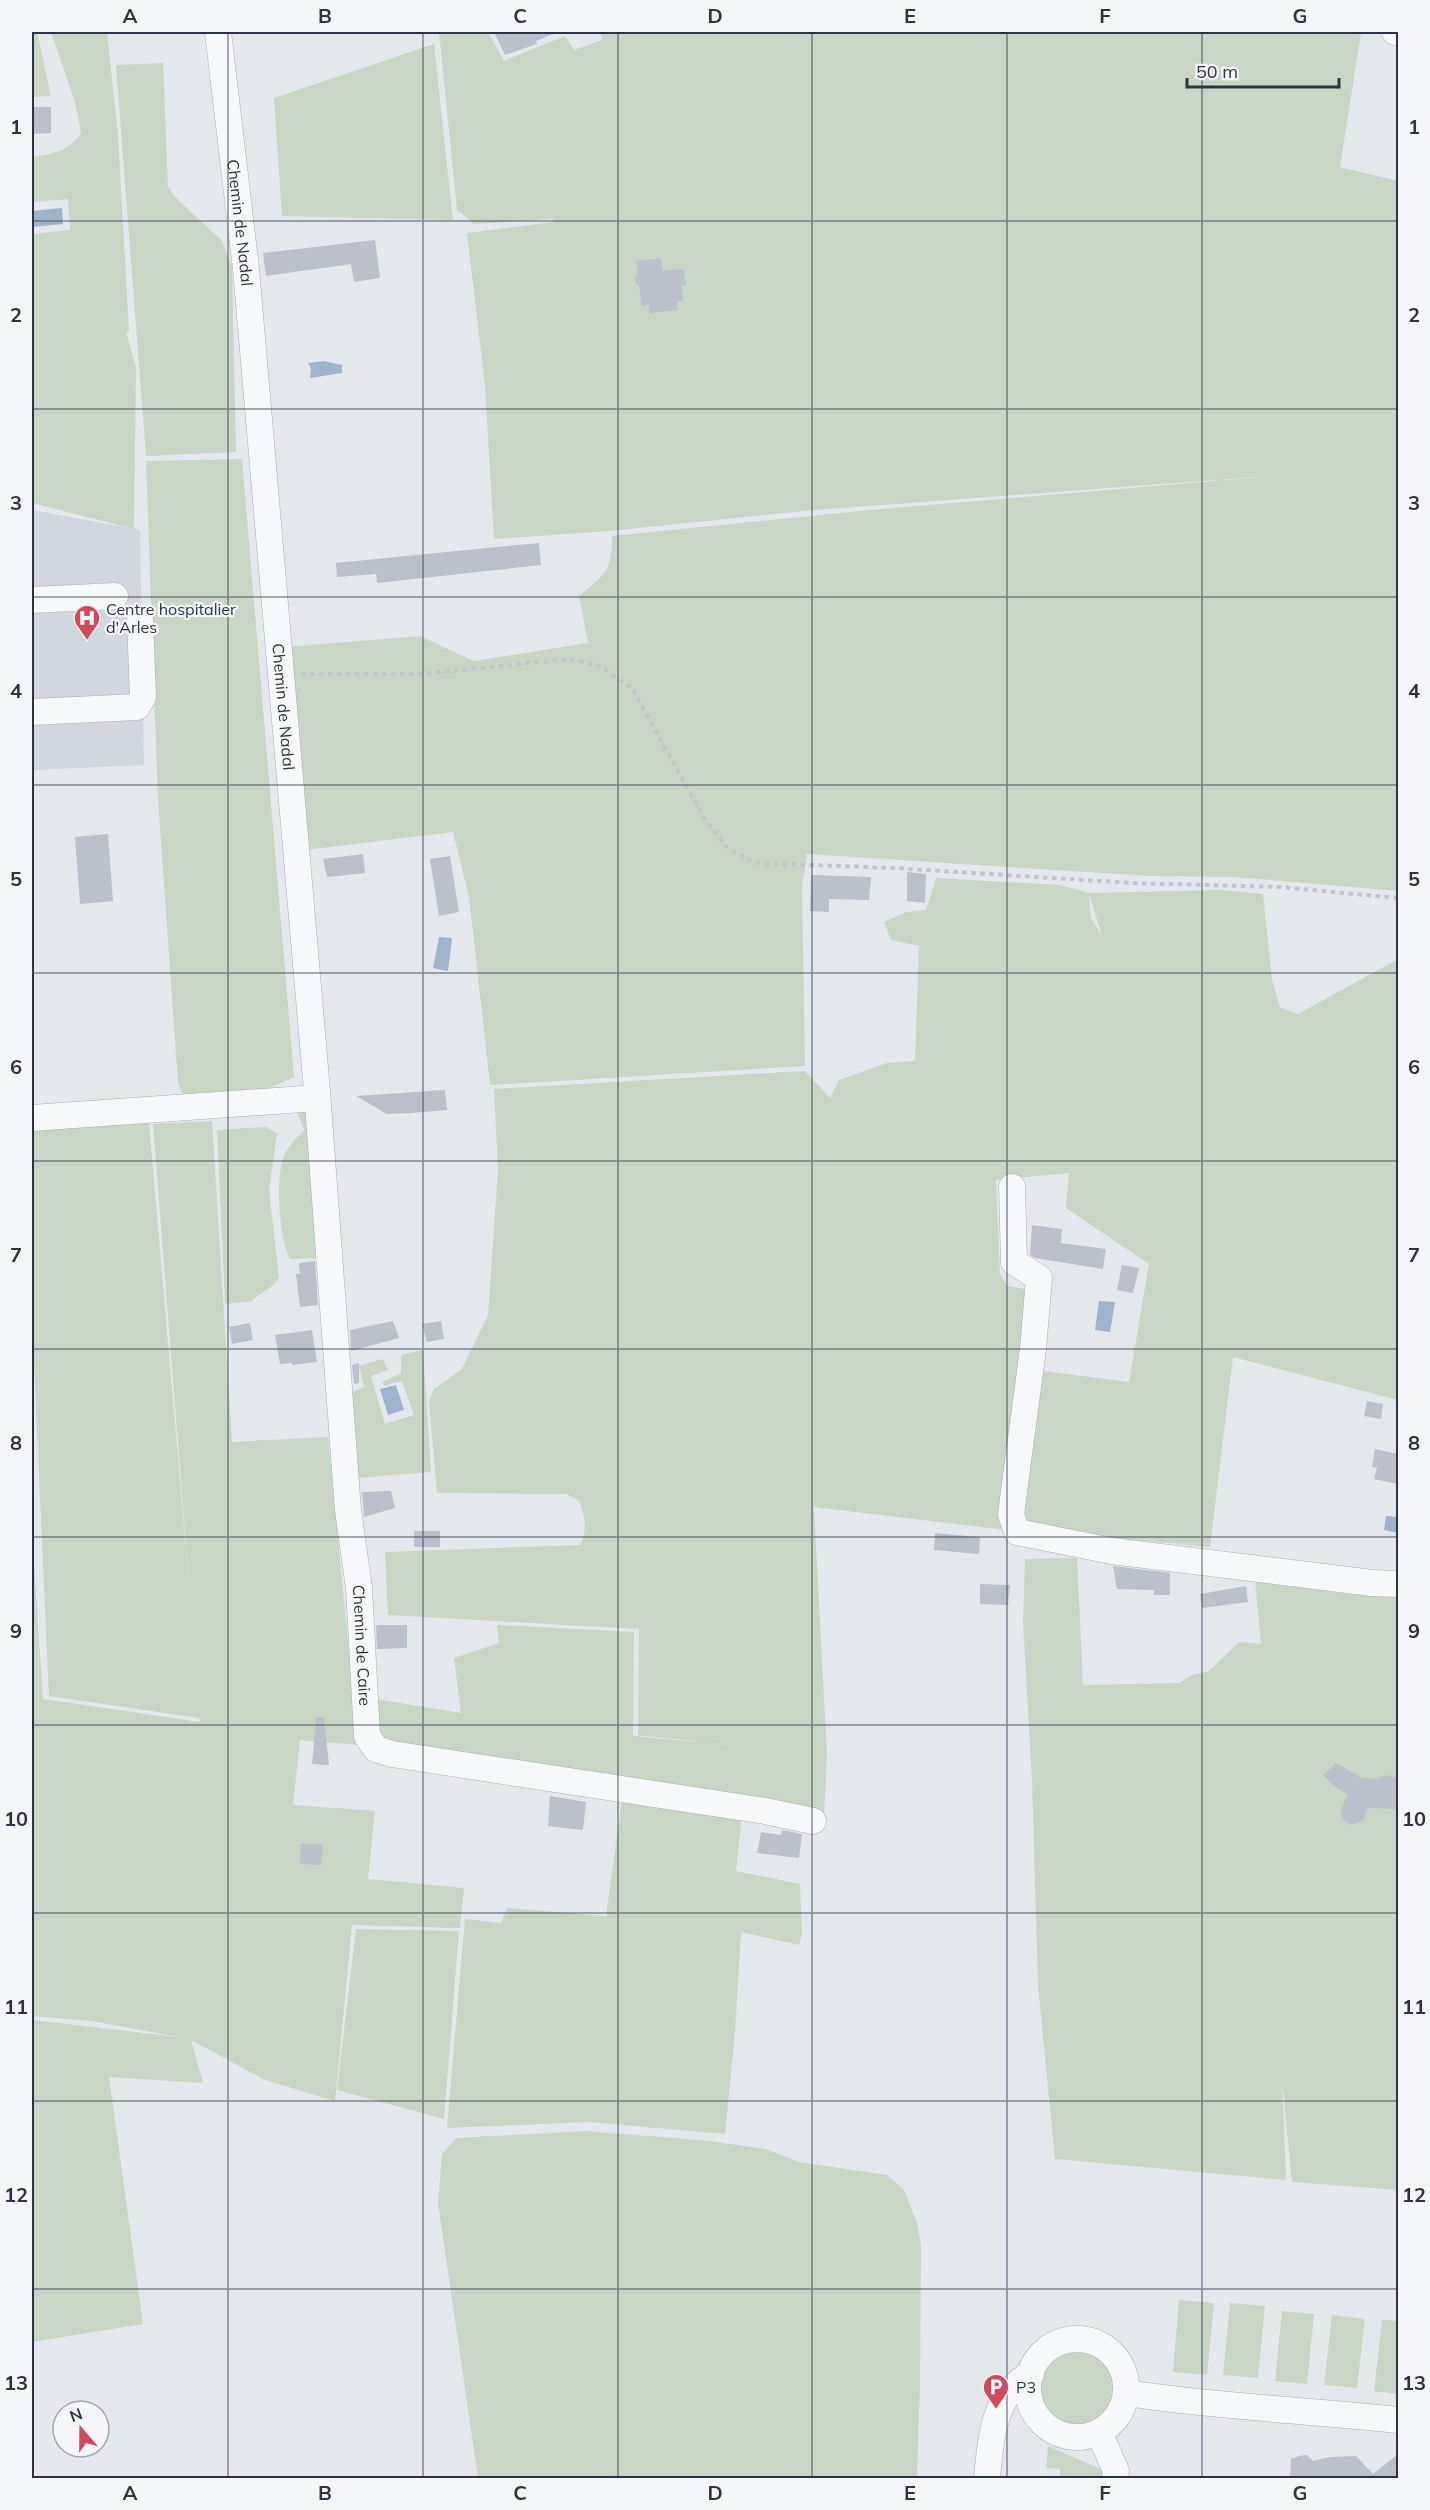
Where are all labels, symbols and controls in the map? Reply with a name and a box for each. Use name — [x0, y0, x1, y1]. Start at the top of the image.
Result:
text: A — [123, 3, 138, 28]
text: B — [318, 3, 332, 28]
text: C — [513, 3, 527, 28]
text: D — [707, 3, 723, 28]
text: E — [904, 3, 916, 28]
text: F — [1099, 3, 1111, 28]
text: G — [1293, 3, 1307, 28]
scale bar — [1187, 51, 1338, 89]
text: 50 m — [1196, 60, 1238, 83]
text: 1 — [10, 114, 22, 139]
text: 1 — [1408, 114, 1420, 139]
street label: Chemin de Nadal — [223, 158, 257, 287]
text: 2 — [10, 302, 22, 327]
text: 2 — [1408, 302, 1420, 327]
text: 3 — [10, 490, 22, 515]
text: 3 — [1408, 490, 1420, 515]
place label: Centre hospitalier d'Arles — [106, 599, 236, 637]
hospital icon: Centre hospitalier d'Arles — [72, 603, 102, 641]
street label: Chemin de Nadal — [268, 642, 299, 771]
text: 4 — [10, 678, 22, 703]
text: 4 — [1408, 678, 1420, 703]
text: 5 — [10, 866, 22, 891]
text: 5 — [1408, 866, 1420, 891]
text: 6 — [10, 1054, 22, 1079]
text: 6 — [1408, 1054, 1420, 1079]
text: 7 — [10, 1242, 22, 1267]
text: 7 — [1408, 1242, 1420, 1267]
text: 8 — [10, 1430, 22, 1455]
text: 8 — [1408, 1430, 1420, 1455]
street label: Chemin de Caire — [349, 1584, 375, 1707]
text: 9 — [10, 1618, 22, 1643]
text: 9 — [1408, 1618, 1420, 1643]
text: 10 — [4, 1806, 28, 1831]
text: 10 — [1402, 1806, 1426, 1831]
text: 11 — [4, 1994, 28, 2019]
text: 11 — [1402, 1994, 1426, 2019]
text: 12 — [4, 2182, 28, 2207]
text: 12 — [1402, 2182, 1426, 2207]
text: 13 — [4, 2370, 28, 2395]
text: 13 — [1402, 2370, 1426, 2395]
parking icon: P3 — [981, 2372, 1011, 2410]
place label: P3 — [1016, 2377, 1036, 2397]
north arrow — [51, 2399, 111, 2459]
text: N — [67, 2403, 85, 2426]
text: A — [123, 2480, 138, 2505]
text: B — [318, 2480, 332, 2505]
text: C — [513, 2480, 527, 2505]
text: D — [707, 2480, 723, 2505]
text: E — [904, 2480, 916, 2505]
text: F — [1099, 2480, 1111, 2505]
text: G — [1293, 2480, 1307, 2505]

